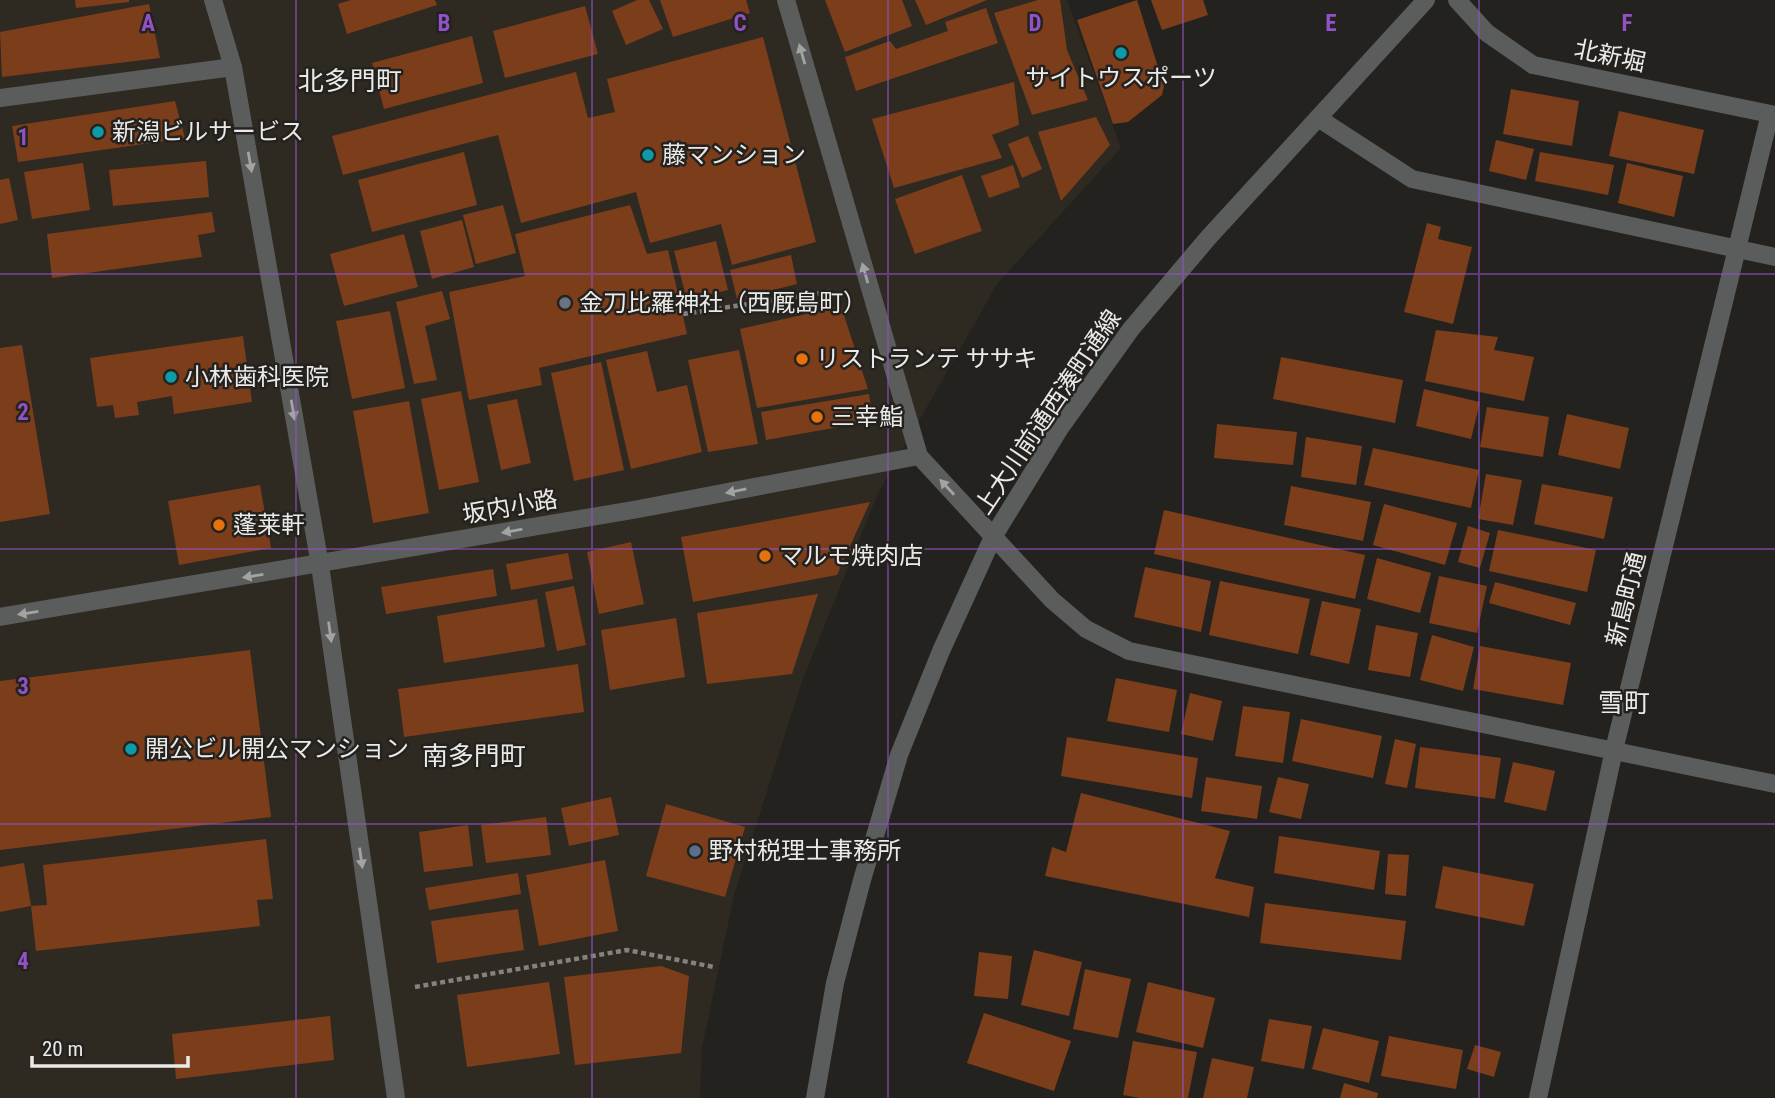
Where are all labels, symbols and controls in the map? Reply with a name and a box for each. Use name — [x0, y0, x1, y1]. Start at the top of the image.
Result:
text: A — [141, 10, 155, 37]
text: B — [438, 10, 450, 37]
text: C — [733, 10, 747, 37]
text: D — [1029, 10, 1042, 37]
text: E — [1325, 10, 1337, 37]
text: F — [1622, 10, 1633, 37]
street label: 北新堀 — [1572, 35, 1648, 77]
one-way arrow — [796, 44, 806, 65]
marker: サイトウスポーツ — [1113, 45, 1129, 61]
place label: サイトウスポーツ — [1025, 64, 1217, 92]
district label: 北多門町 — [298, 66, 402, 96]
place label: 新潟ビルサービス — [112, 118, 304, 146]
text: 1 — [17, 124, 29, 151]
marker: 新潟ビルサービス — [90, 124, 106, 140]
place label: 藤マンション — [662, 141, 806, 169]
marker: 藤マンション — [640, 147, 656, 163]
one-way arrow — [245, 151, 256, 173]
one-way arrow — [860, 262, 870, 283]
place label: 金刀比羅神社（西厩島町） — [579, 289, 867, 317]
marker: 金刀比羅神社（西厩島町） — [557, 295, 573, 311]
street label: 上大川前通西湊町通線 — [969, 305, 1127, 519]
place label: リストランテ ササキ — [816, 345, 1038, 373]
marker: リストランテ ササキ — [794, 351, 810, 367]
place label: 小林歯科医院 — [185, 363, 329, 391]
marker: 小林歯科医院 — [163, 369, 179, 385]
text: 2 — [17, 399, 29, 426]
one-way arrow — [288, 399, 299, 421]
place label: 三幸鮨 — [831, 403, 903, 431]
marker: 三幸鮨 — [809, 409, 825, 425]
one-way arrow — [939, 478, 955, 496]
street label: 坂内小路 — [460, 485, 560, 529]
one-way arrow — [725, 485, 747, 496]
place label: 蓬莱軒 — [233, 511, 305, 539]
marker: 蓬莱軒 — [211, 517, 227, 533]
one-way arrow — [501, 526, 523, 537]
place label: マルモ焼肉店 — [779, 542, 923, 570]
marker: マルモ焼肉店 — [757, 548, 773, 564]
street label: 新島町通 — [1601, 549, 1651, 649]
one-way arrow — [242, 571, 264, 582]
one-way arrow — [17, 608, 39, 619]
one-way arrow — [324, 622, 335, 644]
text: 3 — [17, 673, 29, 700]
district label: 雪町 — [1598, 688, 1650, 718]
place label: 開公ビル開公マンション — [145, 735, 409, 763]
marker: 開公ビル開公マンション — [123, 741, 139, 757]
district label: 南多門町 — [422, 741, 526, 771]
place label: 野村税理士事務所 — [709, 837, 901, 865]
marker: 野村税理士事務所 — [687, 843, 703, 859]
one-way arrow — [356, 847, 367, 869]
text: 4 — [17, 948, 29, 975]
scale bar — [32, 1024, 187, 1068]
text: 20 m — [42, 1037, 83, 1061]

